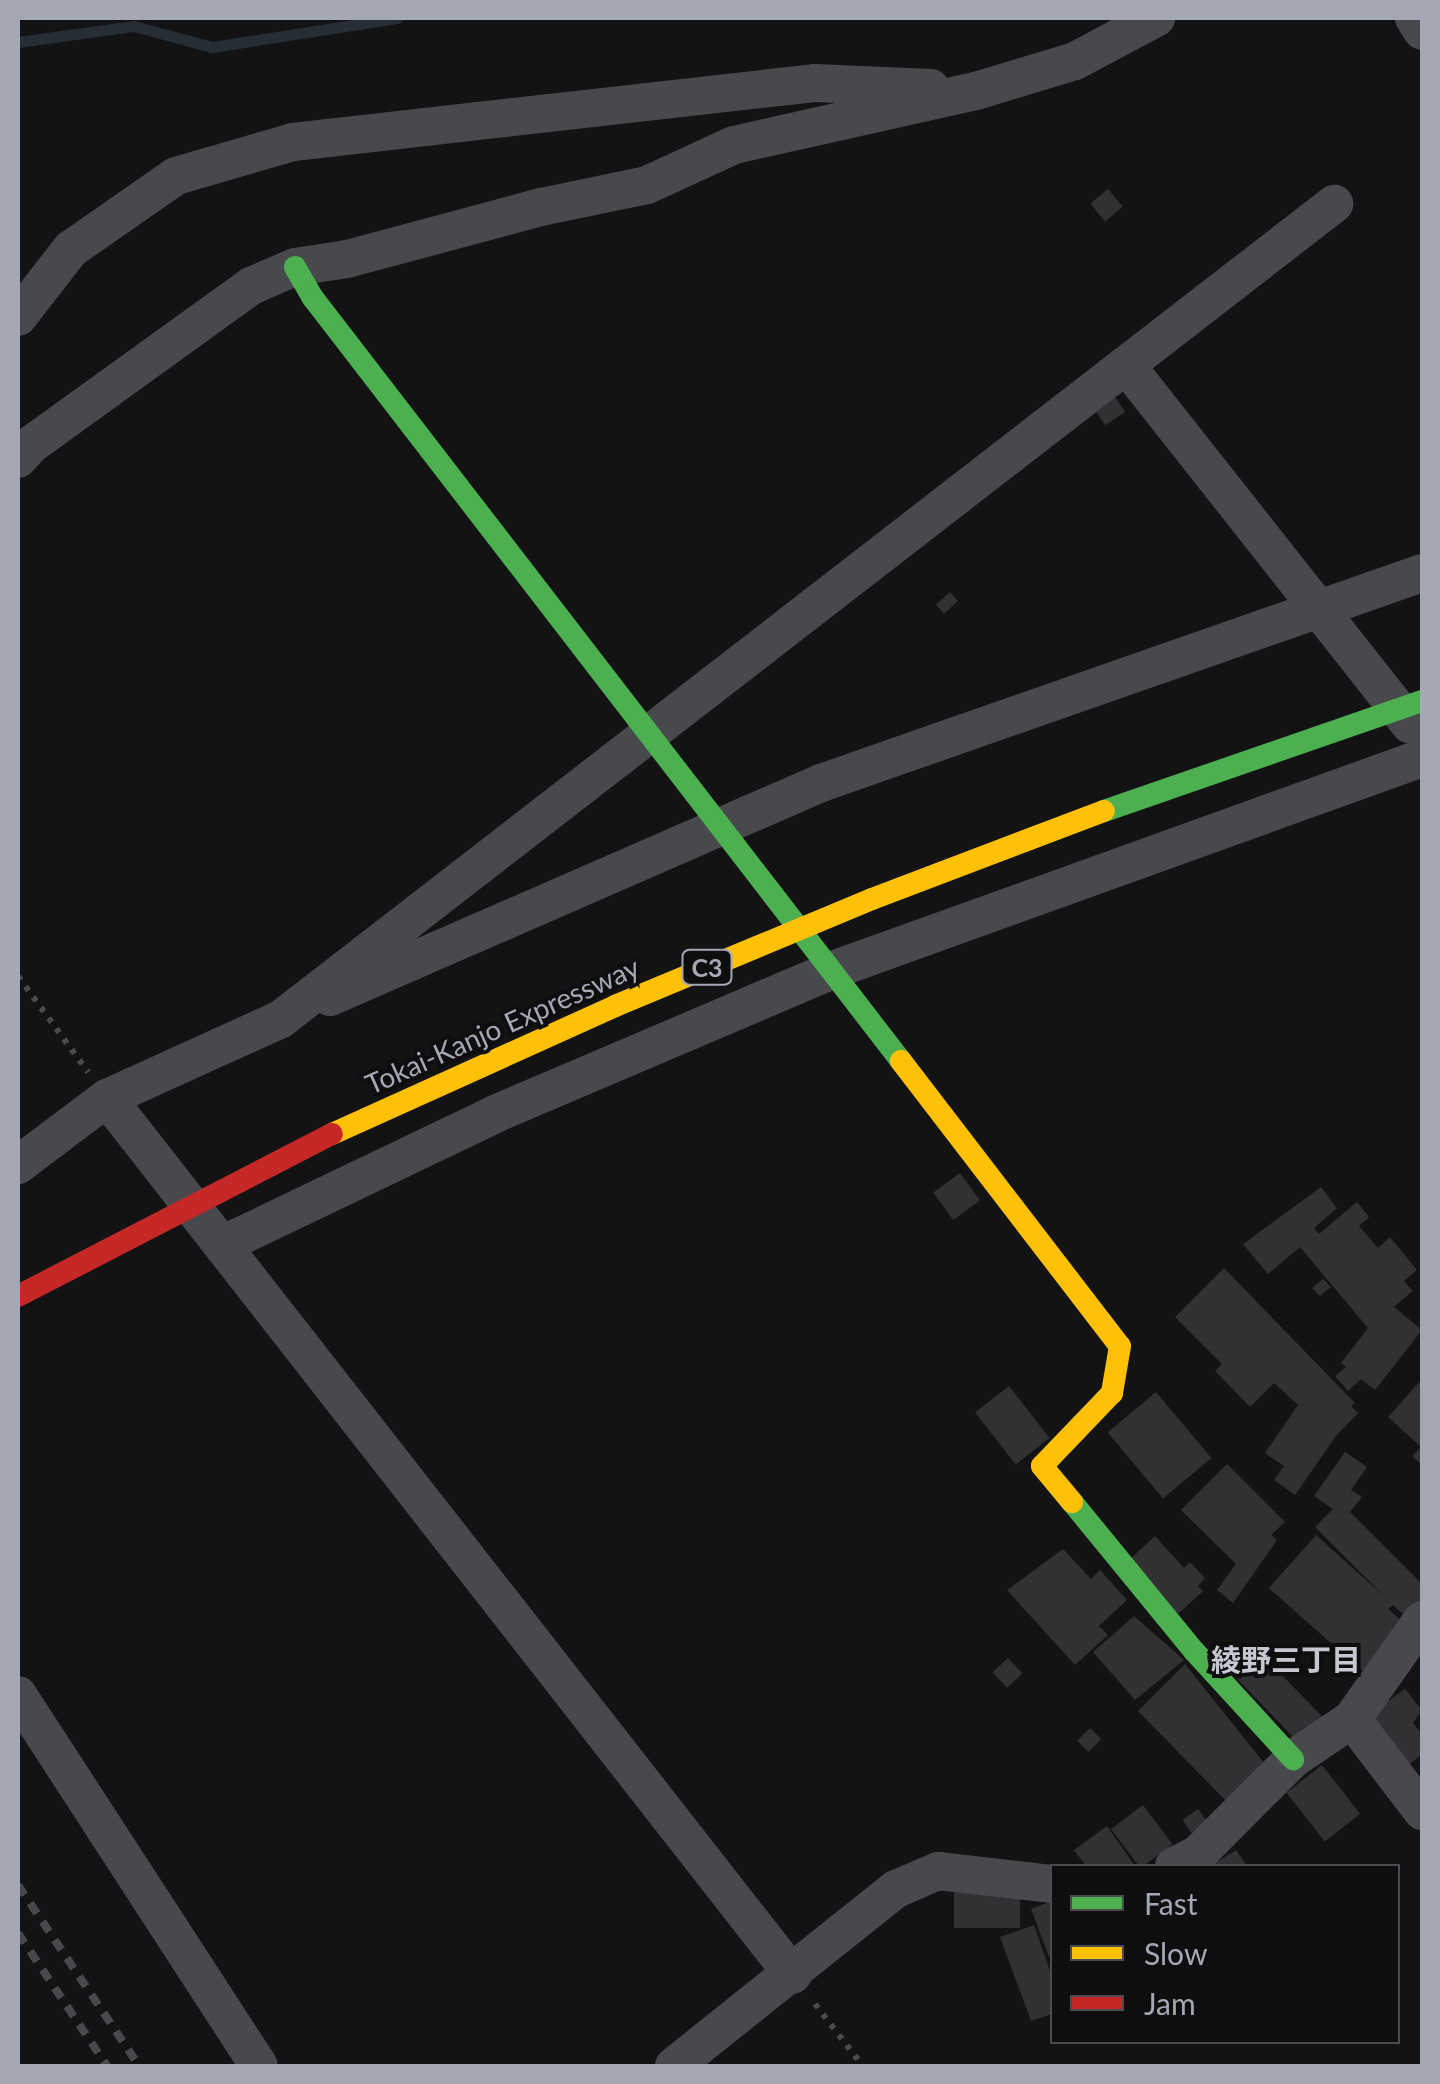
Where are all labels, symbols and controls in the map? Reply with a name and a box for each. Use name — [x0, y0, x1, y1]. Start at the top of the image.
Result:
road number: C3 — [680, 947, 734, 987]
street label: Tokai-Kanjo Expressway — [360, 949, 644, 1101]
district label: 綾野三丁目 — [1211, 1641, 1361, 1677]
legend — [1050, 1864, 1400, 2044]
text: Fast — [1144, 1885, 1198, 1921]
text: Slow — [1144, 1935, 1207, 1971]
text: Jam — [1144, 1985, 1196, 2021]

